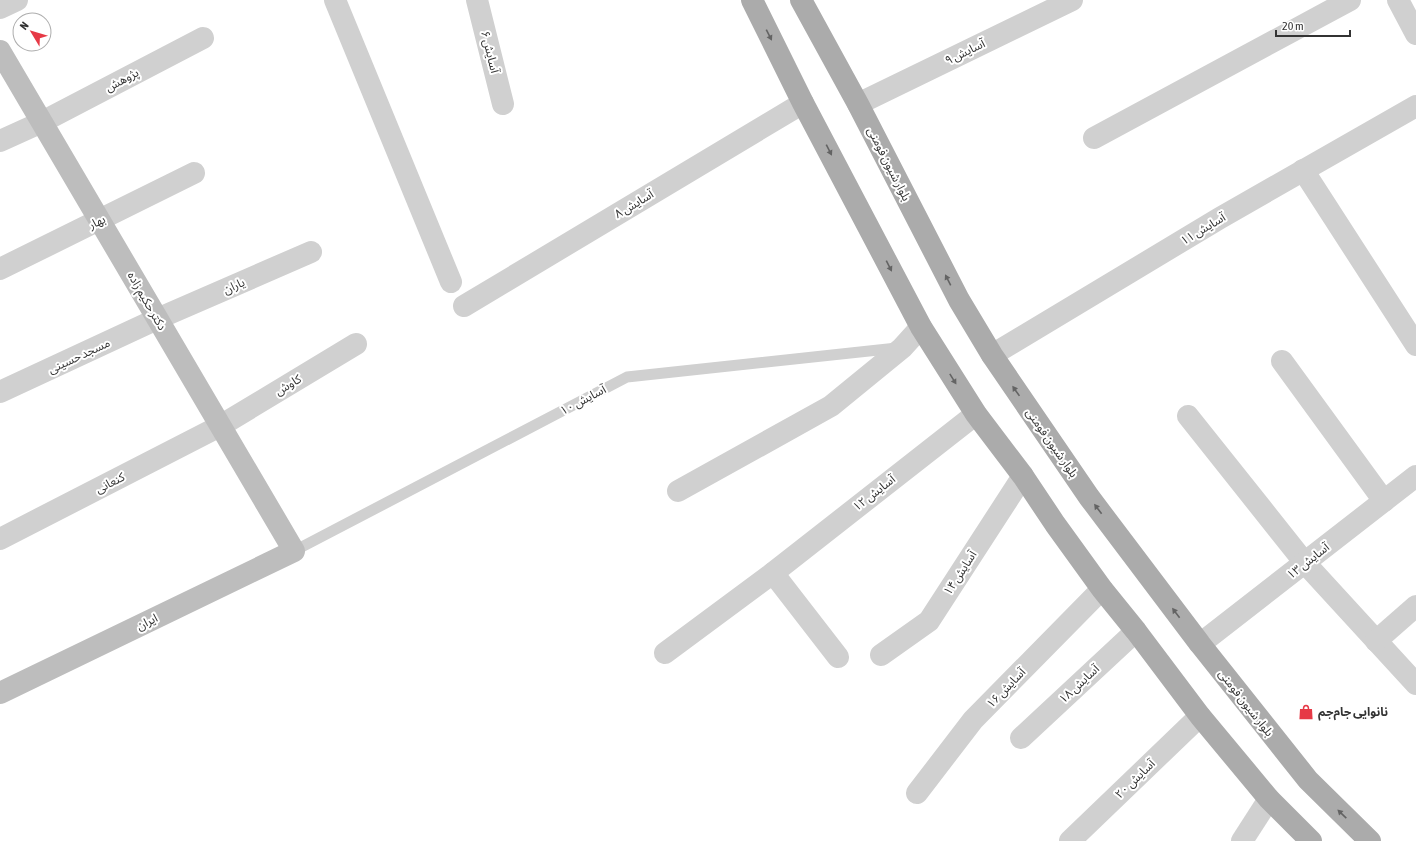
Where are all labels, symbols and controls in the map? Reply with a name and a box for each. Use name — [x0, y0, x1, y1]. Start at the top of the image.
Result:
north arrow — [12, 12, 52, 52]
scale bar — [1276, 12, 1350, 38]
text: 20 m — [1282, 19, 1304, 33]
text: N — [17, 20, 31, 32]
street label: آسایش ۶ — [478, 29, 502, 75]
one-way arrow — [766, 29, 773, 41]
street label: آسایش ۹ — [943, 36, 988, 68]
street label: پژوهش — [103, 65, 142, 96]
street label: بلوار شیون فومنی — [864, 125, 914, 203]
one-way arrow — [826, 144, 833, 156]
street label: آسایش ۸ — [612, 187, 657, 221]
street label: آسایش ۱۱ — [1178, 210, 1228, 248]
street label: بهار — [85, 212, 108, 233]
one-way arrow — [886, 260, 892, 271]
street label: دکتر حکیم زاده — [123, 269, 169, 334]
one-way arrow — [945, 274, 952, 286]
street label: یاران — [221, 275, 247, 297]
street label: مسجد حسینی — [46, 336, 112, 377]
street label: کاوش — [272, 371, 305, 398]
one-way arrow — [950, 373, 957, 384]
street label: آسایش ‍۱۰ — [558, 382, 609, 418]
one-way arrow — [1012, 386, 1020, 396]
street label: بلوار شیون فومنی — [1023, 406, 1081, 480]
street label: کنعانی — [93, 469, 128, 496]
street label: آسایش ۱۲ — [850, 472, 898, 514]
one-way arrow — [1094, 504, 1102, 514]
street label: آسایش ۱۳ — [1284, 540, 1332, 582]
street label: آسایش ۱۴ — [941, 548, 980, 598]
one-way arrow — [1172, 607, 1181, 618]
street label: ایران — [134, 611, 160, 633]
street label: آسایش ۱۸ — [1056, 662, 1102, 706]
street label: آسایش ۱۶ — [984, 665, 1029, 711]
street label: بلوار شیون فومنی — [1215, 667, 1276, 739]
shop icon: نانوایی جام‌جم — [1297, 703, 1315, 721]
place label: نانوایی جام‌جم — [1318, 705, 1388, 721]
street label: آسایش ۲۰ — [1112, 756, 1158, 801]
one-way arrow — [1337, 809, 1347, 819]

